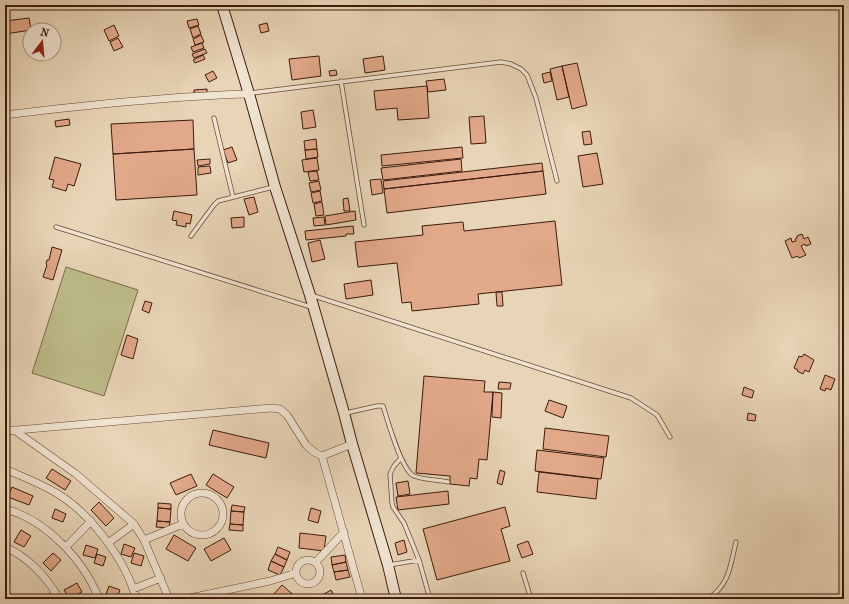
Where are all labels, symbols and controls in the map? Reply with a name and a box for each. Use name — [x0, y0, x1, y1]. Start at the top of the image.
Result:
north arrow — [22, 22, 62, 62]
text: N — [39, 25, 51, 40]

